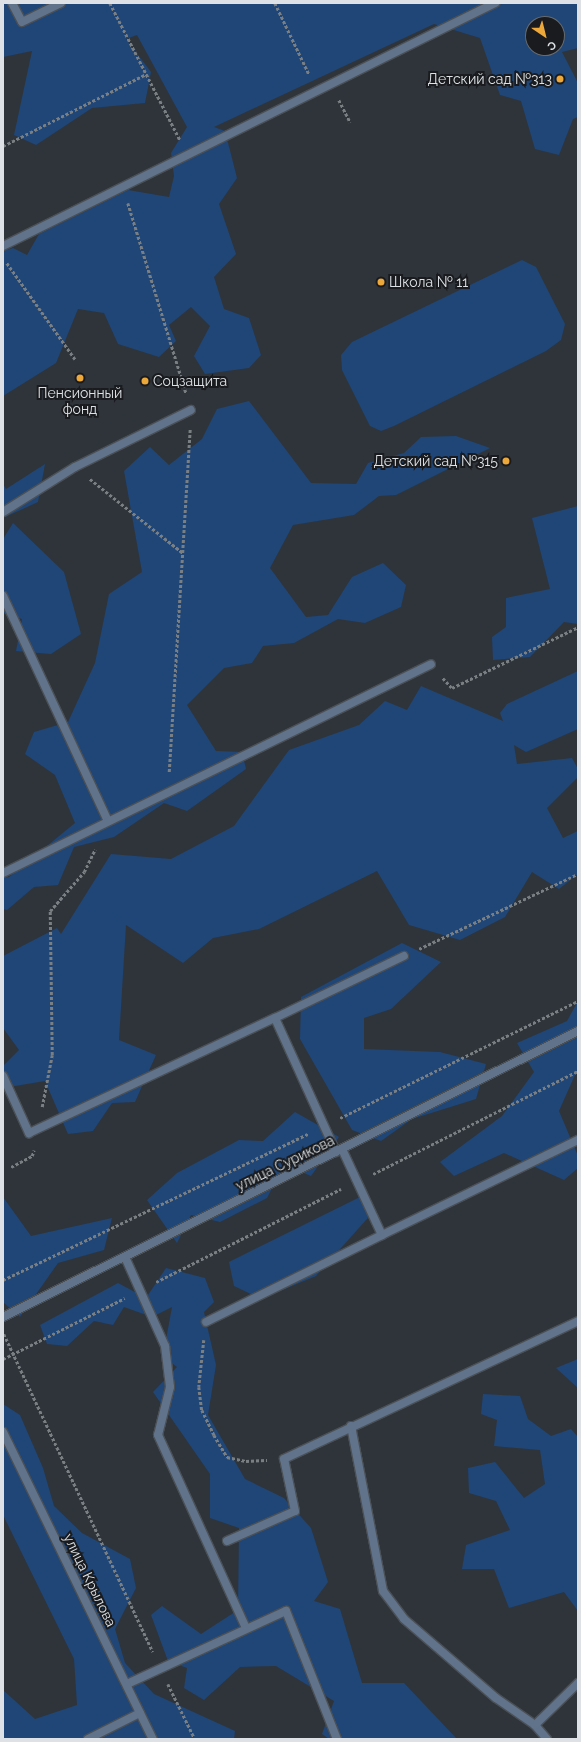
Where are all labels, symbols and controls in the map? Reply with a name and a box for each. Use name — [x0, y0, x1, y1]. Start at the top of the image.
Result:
north arrow — [525, 16, 565, 56]
text: С — [545, 38, 558, 53]
place label: Детский сад №313 — [428, 71, 552, 87]
marker: Детский сад №313 — [555, 74, 565, 84]
place label: Школа № 11 — [389, 274, 468, 290]
marker: Школа № 11 — [376, 277, 386, 287]
marker: Пенсионный фонд — [75, 373, 85, 383]
place label: Соцзащита — [153, 373, 227, 389]
marker: Соцзащита — [140, 376, 150, 386]
place label: Пенсионный фонд — [38, 385, 122, 418]
place label: Детский сад №315 — [373, 453, 498, 469]
marker: Детский сад №315 — [501, 456, 511, 466]
street label: улица Сурикова — [233, 1132, 337, 1194]
street label: улица Крылова — [60, 1531, 120, 1629]

